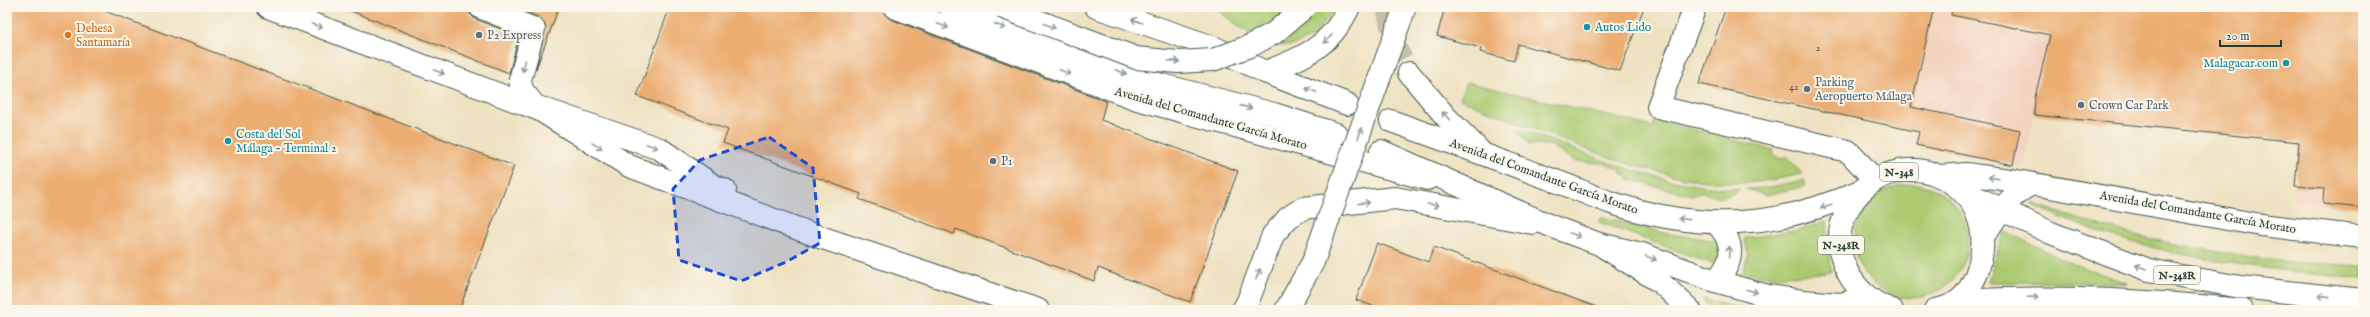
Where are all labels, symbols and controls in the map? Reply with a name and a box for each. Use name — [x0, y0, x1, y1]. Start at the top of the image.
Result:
one-way arrow — [1130, 17, 1143, 24]
place label: Autos Lido — [1594, 20, 1652, 35]
place label: Dehesa Santamaría — [76, 21, 131, 50]
one-way arrow — [311, 22, 323, 30]
one-way arrow — [937, 22, 949, 30]
one-way arrow — [993, 22, 1005, 30]
one-way arrow — [1044, 22, 1056, 30]
marker: Autos Lido — [1582, 22, 1592, 32]
scale bar — [2220, 22, 2281, 48]
place label: P2 Express — [487, 28, 541, 44]
text: 20 m — [2226, 29, 2249, 44]
marker: Dehesa Santamaría — [63, 30, 73, 40]
marker: P2 Express — [474, 30, 484, 40]
one-way arrow — [1323, 34, 1332, 44]
house number: 2 — [1816, 42, 1821, 55]
place label: Malagacar.com — [2203, 56, 2278, 71]
one-way arrow — [1167, 57, 1180, 65]
marker: Malagacar.com — [2281, 58, 2291, 68]
one-way arrow — [520, 60, 527, 73]
one-way arrow — [433, 68, 445, 76]
one-way arrow — [1058, 68, 1070, 76]
one-way arrow — [1114, 69, 1126, 77]
place label: Parking Aeropuerto Málaga — [1814, 75, 1913, 105]
house number: 42 — [1789, 81, 1799, 94]
street label: Avenida del Comandante García Morato — [1112, 84, 1309, 153]
marker: Parking Aeropuerto Málaga — [1802, 84, 1812, 94]
one-way arrow — [1305, 85, 1317, 93]
place label: Crown Car Park — [2089, 98, 2169, 113]
marker: Crown Car Park — [2076, 100, 2086, 110]
one-way arrow — [1239, 104, 1252, 112]
one-way arrow — [1441, 111, 1451, 121]
place label: Costa del Sol Málaga - Terminal 2 — [236, 127, 337, 156]
one-way arrow — [1356, 128, 1364, 140]
street label: Avenida del Comandante García Morato — [1447, 135, 1641, 218]
marker: Costa del Sol Málaga - Terminal 2 — [223, 136, 233, 146]
one-way arrow — [591, 142, 603, 150]
one-way arrow — [645, 142, 657, 150]
place label: P1 — [1001, 154, 1012, 169]
marker: P1 — [988, 156, 998, 166]
road number: N-348 — [1880, 163, 1918, 181]
one-way arrow — [1988, 174, 2001, 182]
street label: Avenida del Comandante García Morato — [2097, 188, 2298, 237]
one-way arrow — [1357, 199, 1370, 206]
one-way arrow — [1427, 201, 1440, 209]
one-way arrow — [1820, 203, 1833, 210]
one-way arrow — [1678, 216, 1691, 223]
one-way arrow — [1569, 231, 1581, 239]
road number: N-348R — [1818, 236, 1864, 254]
one-way arrow — [1726, 246, 1733, 259]
one-way arrow — [1644, 254, 1656, 262]
one-way arrow — [2135, 262, 2147, 270]
road number: N-348R — [2154, 266, 2200, 284]
one-way arrow — [1255, 269, 1263, 281]
one-way arrow — [1746, 288, 1759, 296]
one-way arrow — [2318, 292, 2331, 300]
one-way arrow — [2026, 294, 2039, 301]

